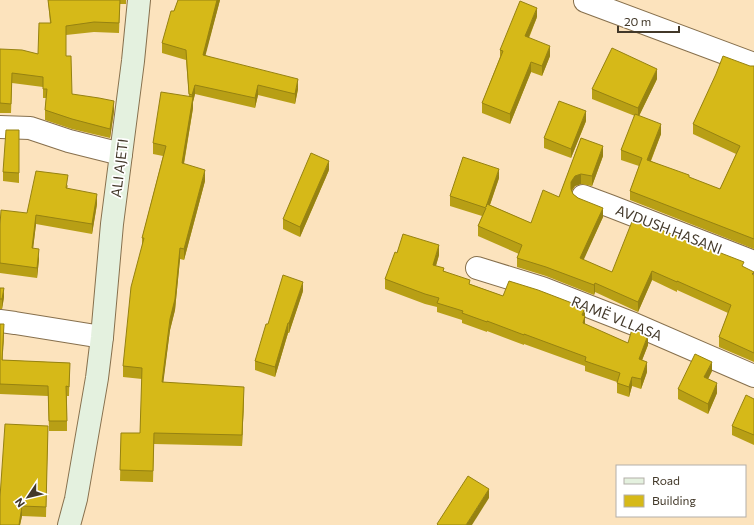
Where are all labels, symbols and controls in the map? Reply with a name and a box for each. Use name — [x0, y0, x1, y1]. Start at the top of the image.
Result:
scale bar — [618, 8, 679, 34]
text: 20 m — [624, 14, 651, 28]
street label: ALI AJETI — [107, 138, 131, 198]
street label: AVDUSH HASANI — [613, 201, 725, 257]
street label: RAMË VLLASA — [569, 292, 665, 344]
legend — [616, 465, 746, 517]
text: Road — [652, 473, 680, 487]
north arrow — [8, 477, 48, 517]
text: Building — [652, 493, 696, 507]
text: N — [12, 496, 27, 510]

